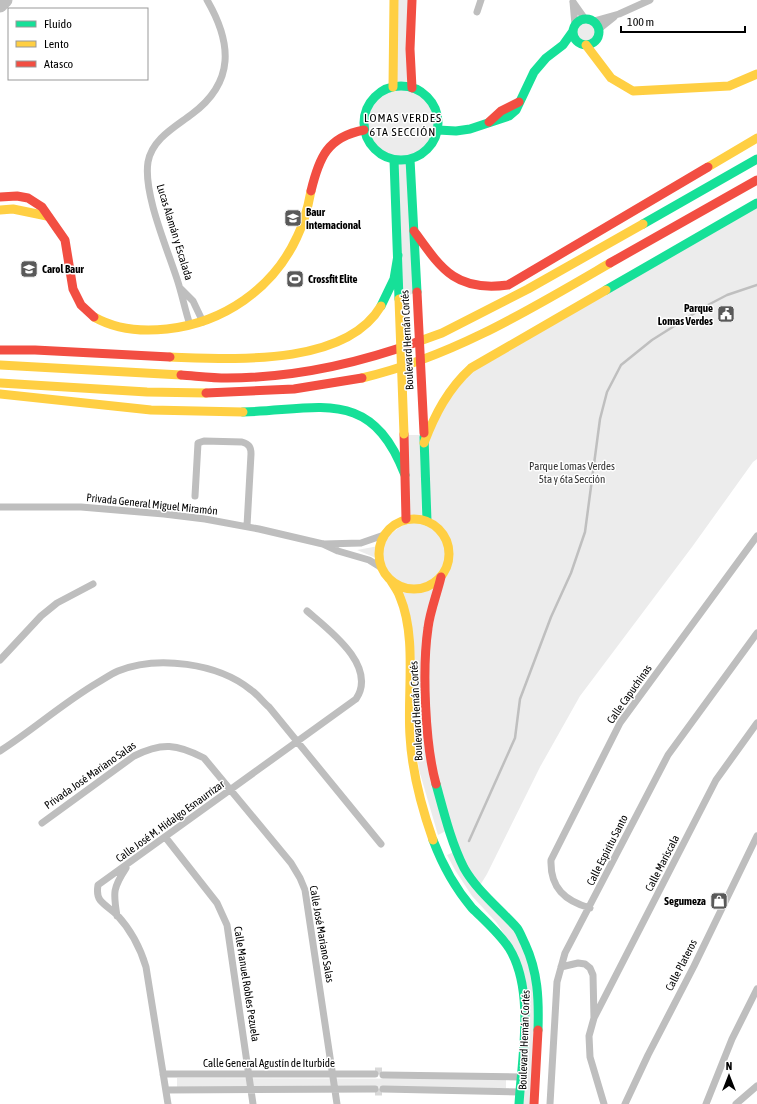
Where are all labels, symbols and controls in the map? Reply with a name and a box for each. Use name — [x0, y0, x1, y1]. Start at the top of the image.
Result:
legend — [8, 8, 148, 80]
scale bar — [621, 8, 745, 34]
text: 100 m — [627, 15, 654, 29]
text: Fluido — [44, 17, 72, 31]
text: Lento — [44, 37, 69, 51]
text: Atasco — [44, 57, 74, 71]
district label: LOMAS VERDES 6TA SECCIÓN — [364, 111, 442, 139]
street label: Lucas Alamán y Escalada — [155, 183, 195, 281]
place label: Baur Internacional — [306, 206, 362, 231]
school or university icon: Baur Internacional — [283, 208, 303, 228]
school or university icon: Carol Baur — [19, 259, 39, 279]
place label: Carol Baur — [42, 263, 85, 275]
sports icon: Crossfit Elite — [285, 269, 305, 289]
place label: Crossfit Elite — [308, 273, 358, 285]
street label: Boulevard Hernán Cortés — [398, 290, 416, 390]
place label: Parque Lomas Verdes — [658, 302, 713, 327]
public building icon: Parque Lomas Verdes — [716, 304, 736, 324]
park label: Parque Lomas Verdes 5ta y 6ta Sección — [529, 460, 615, 485]
street label: Privada General Miguel Miramón — [86, 491, 218, 517]
street label: Boulevard Hernán Cortés — [407, 661, 425, 761]
street label: Calle Capuchinas — [604, 662, 654, 726]
street label: Privada José Mariano Salas — [42, 739, 138, 811]
street label: Calle José M. Hidalgo Esnaurrizar — [113, 777, 227, 864]
street label: Calle Espíritu Santo — [584, 813, 630, 887]
street label: Calle Mariscala — [643, 833, 681, 893]
street label: Calle José Mariano Salas — [308, 885, 336, 984]
shop icon: Segumeza — [709, 891, 729, 911]
place label: Segumeza — [664, 895, 706, 907]
street label: Calle Manuel Robles Pezuela — [232, 926, 262, 1042]
street label: Calle Plateros — [663, 937, 699, 993]
street label: Boulevard Hernán Cortés — [516, 990, 532, 1090]
north arrow — [709, 1056, 749, 1096]
street label: Calle General Agustín de Iturbide — [203, 1057, 335, 1069]
text: N — [726, 1060, 732, 1072]

